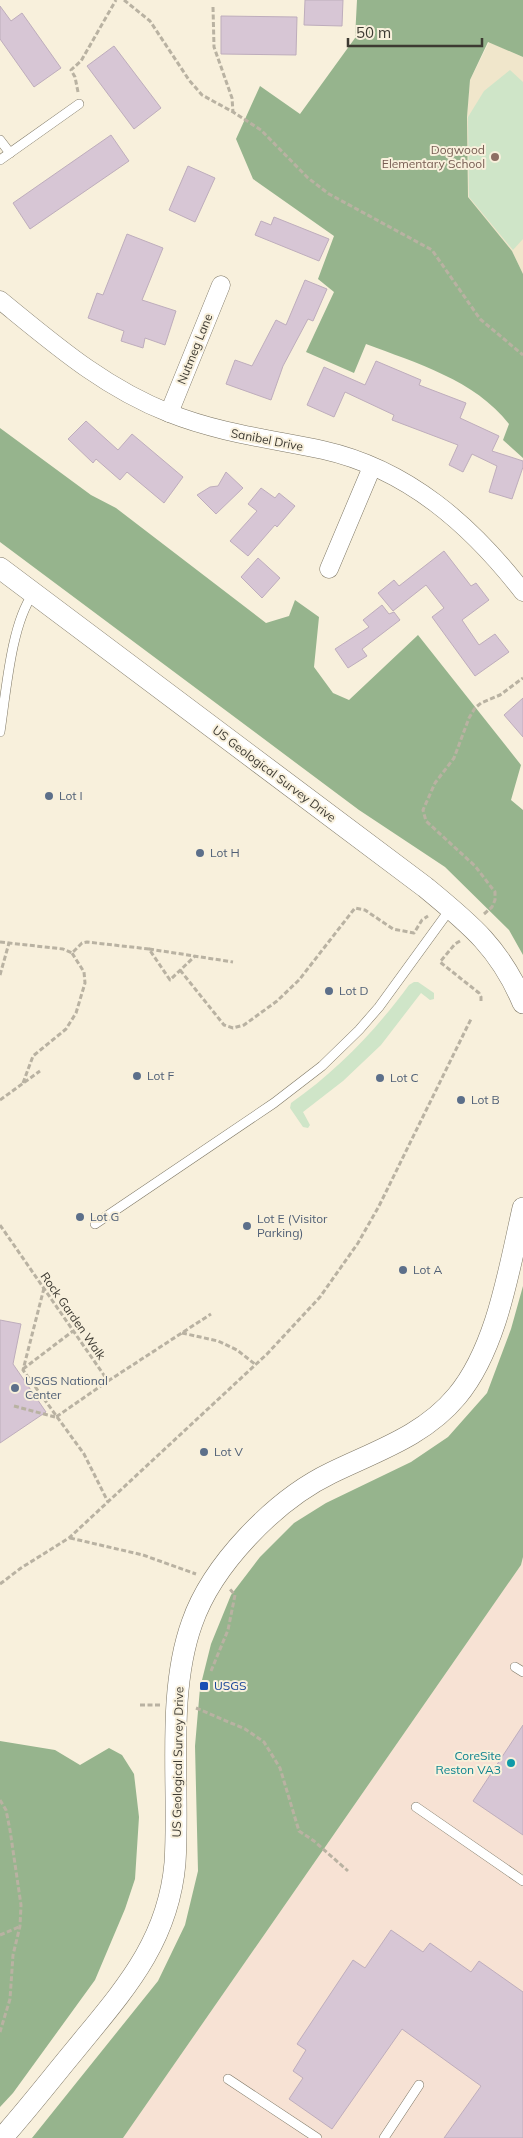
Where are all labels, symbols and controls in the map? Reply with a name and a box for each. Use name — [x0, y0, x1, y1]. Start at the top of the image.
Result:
scale bar — [348, 15, 482, 47]
text: 50 m — [356, 23, 391, 42]
place label: Dogwood Elementary School — [382, 142, 485, 171]
marker: Dogwood Elementary School — [489, 151, 501, 163]
street label: Nutmeg Lane — [174, 311, 216, 386]
street label: Sanibel Drive — [230, 425, 304, 454]
street label: US Geological Survey Drive — [210, 722, 339, 825]
place label: Lot I — [59, 788, 83, 803]
marker: Lot I — [43, 790, 55, 802]
place label: Lot H — [210, 845, 240, 860]
marker: Lot H — [194, 847, 206, 859]
place label: Lot D — [339, 983, 369, 998]
marker: Lot D — [323, 985, 335, 997]
place label: Lot F — [147, 1068, 175, 1083]
marker: Lot F — [131, 1070, 143, 1082]
place label: Lot C — [390, 1070, 419, 1085]
marker: Lot C — [374, 1072, 386, 1084]
place label: Lot B — [471, 1092, 500, 1107]
marker: Lot B — [455, 1094, 467, 1106]
place label: Lot G — [90, 1209, 119, 1224]
marker: Lot G — [74, 1211, 86, 1223]
place label: Lot E (Visitor Parking) — [257, 1211, 328, 1240]
marker: Lot E (Visitor Parking) — [241, 1220, 253, 1232]
place label: Lot A — [413, 1262, 443, 1277]
marker: Lot A — [397, 1264, 409, 1276]
street label: Rock Garden Walk — [38, 1269, 110, 1363]
place label: USGS National Center — [25, 1373, 108, 1402]
marker: USGS National Center — [9, 1382, 21, 1394]
place label: Lot V — [214, 1444, 244, 1459]
marker: Lot V — [198, 1446, 210, 1458]
place label: USGS — [214, 1678, 246, 1693]
marker: USGS — [198, 1680, 210, 1692]
street label: US Geological Survey Drive — [169, 1686, 186, 1837]
place label: CoreSite Reston VA3 — [436, 1748, 501, 1777]
marker: CoreSite Reston VA3 — [505, 1757, 517, 1769]

